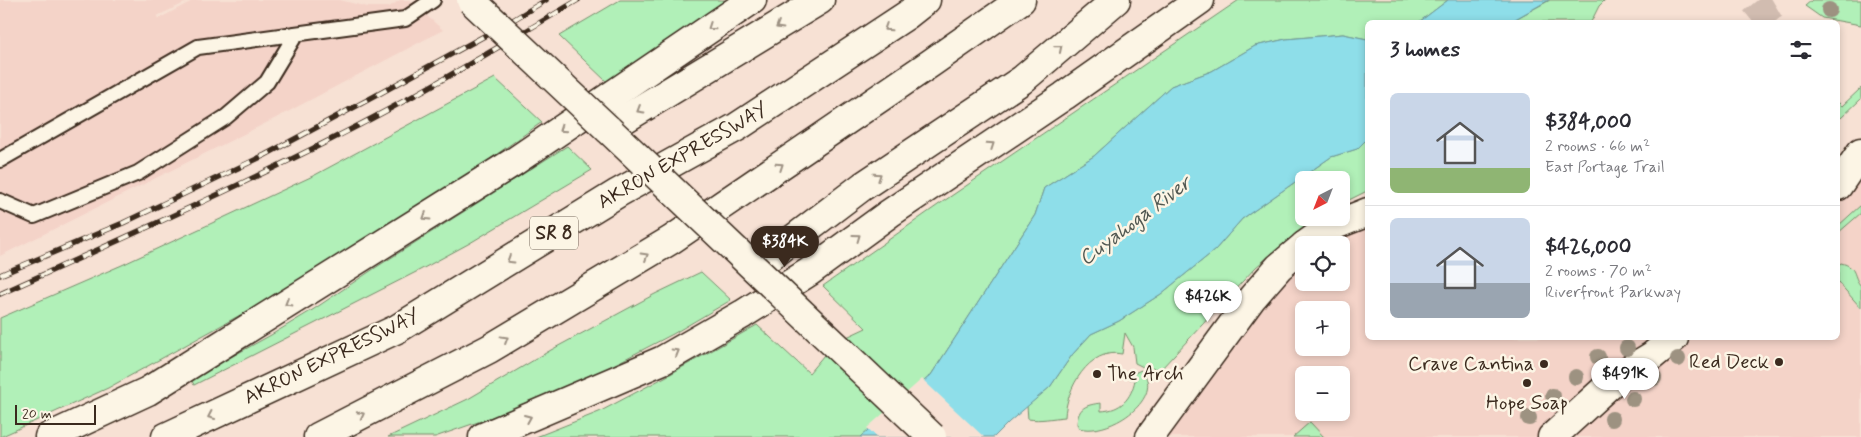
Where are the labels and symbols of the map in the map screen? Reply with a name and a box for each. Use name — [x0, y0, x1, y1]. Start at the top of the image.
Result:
one-way arrow — [775, 19, 784, 29]
one-way arrow — [707, 21, 717, 30]
one-way arrow — [883, 22, 892, 32]
one-way arrow — [1054, 45, 1063, 54]
street label: AKRON EXPRESSWAY — [593, 96, 773, 216]
one-way arrow — [636, 103, 645, 113]
one-way arrow — [559, 123, 568, 132]
one-way arrow — [986, 141, 995, 151]
one-way arrow — [774, 163, 784, 172]
water label: Cuyahoga River — [1073, 168, 1198, 272]
north arrow — [1295, 171, 1350, 226]
one-way arrow — [872, 173, 881, 182]
one-way arrow — [422, 211, 432, 220]
road number: SR 8 — [530, 217, 578, 250]
pin: $384K — [750, 226, 820, 268]
one-way arrow — [851, 234, 860, 242]
one-way arrow — [506, 253, 515, 263]
one-way arrow — [639, 253, 648, 263]
pin: $426K — [1173, 280, 1243, 323]
one-way arrow — [285, 297, 294, 307]
street label: AKRON EXPRESSWAY — [239, 303, 425, 411]
one-way arrow — [500, 336, 509, 346]
one-way arrow — [671, 348, 680, 358]
place label: Red Deck — [1689, 349, 1769, 376]
place label: Crave Cantina — [1408, 351, 1534, 378]
marker: Red Deck — [1773, 356, 1785, 368]
marker: Crave Cantina — [1538, 358, 1550, 370]
pin: $491K — [1590, 358, 1660, 400]
place label: The Arch — [1107, 361, 1183, 388]
marker: The Arch — [1091, 368, 1103, 380]
marker: Hope Soap — [1521, 377, 1533, 389]
place label: Hope Soap — [1486, 390, 1568, 417]
scale bar — [15, 402, 96, 425]
one-way arrow — [207, 410, 216, 420]
one-way arrow — [356, 411, 365, 421]
one-way arrow — [523, 413, 531, 423]

